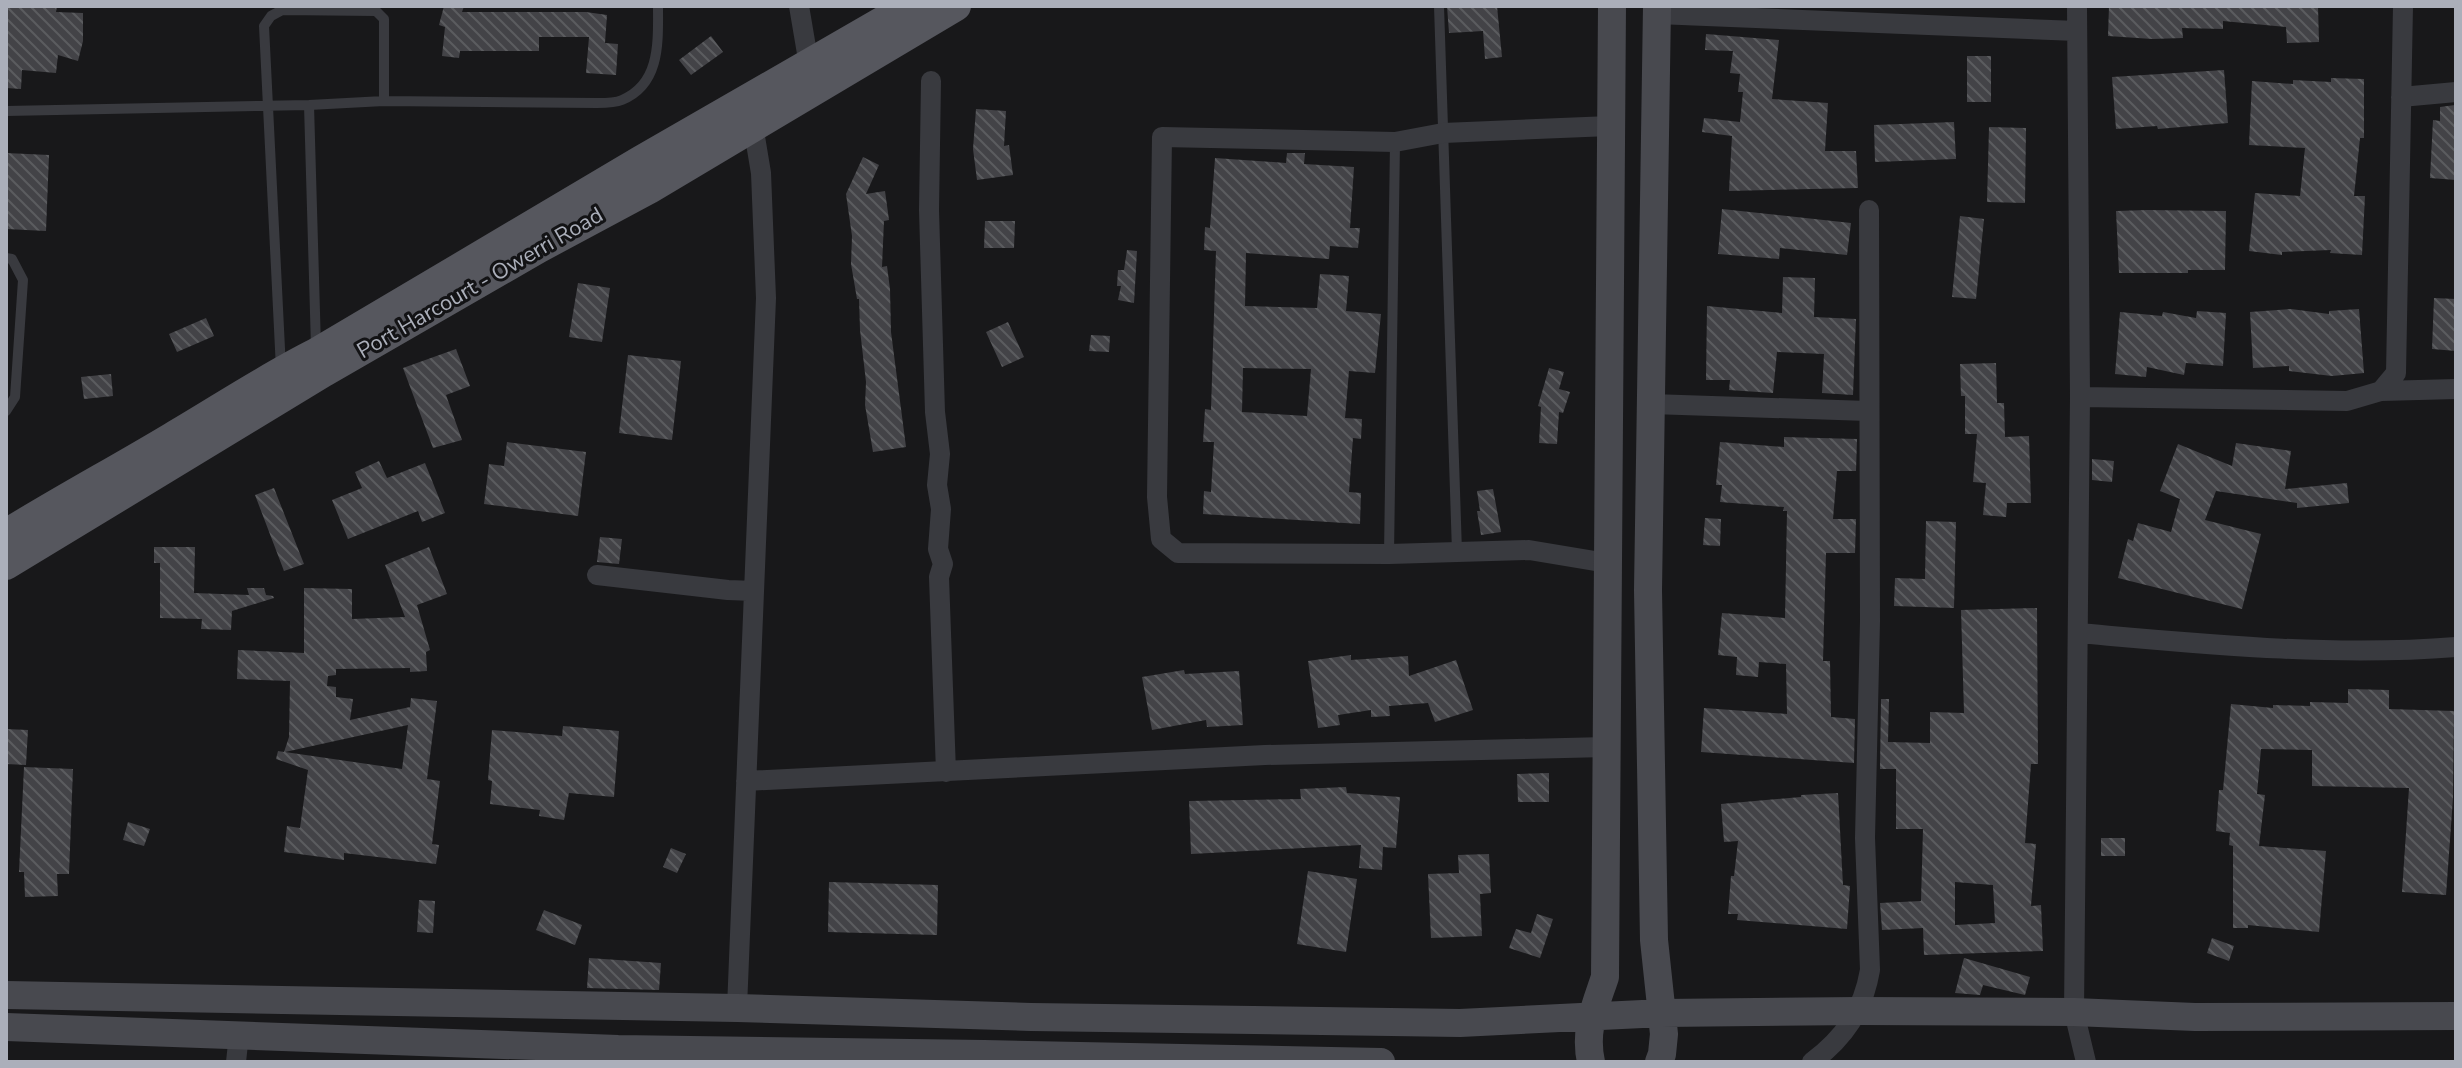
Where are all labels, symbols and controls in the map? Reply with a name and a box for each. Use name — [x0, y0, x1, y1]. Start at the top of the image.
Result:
street label: Port Harcourt - Owerri Road — [351, 200, 609, 366]

